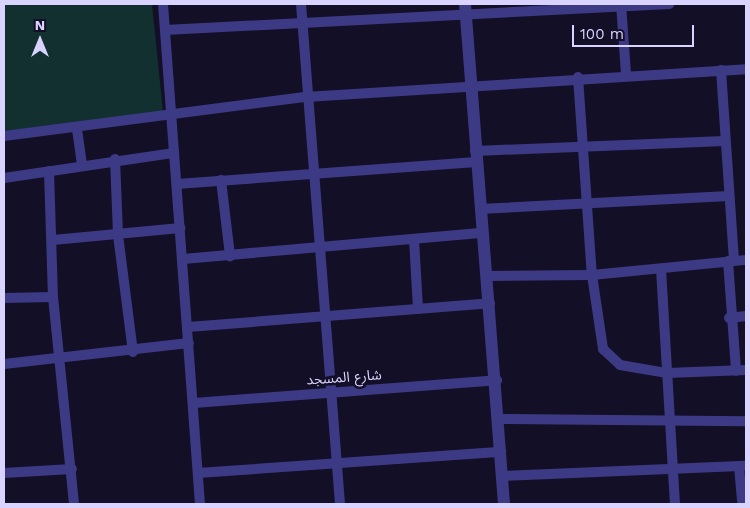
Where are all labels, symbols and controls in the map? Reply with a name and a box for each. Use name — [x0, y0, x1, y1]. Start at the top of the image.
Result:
north arrow — [15, 15, 65, 65]
scale bar — [575, 15, 698, 47]
text: N — [35, 17, 45, 33]
text: 100 m — [580, 25, 624, 43]
street label: شارع المسجد — [306, 366, 382, 388]

